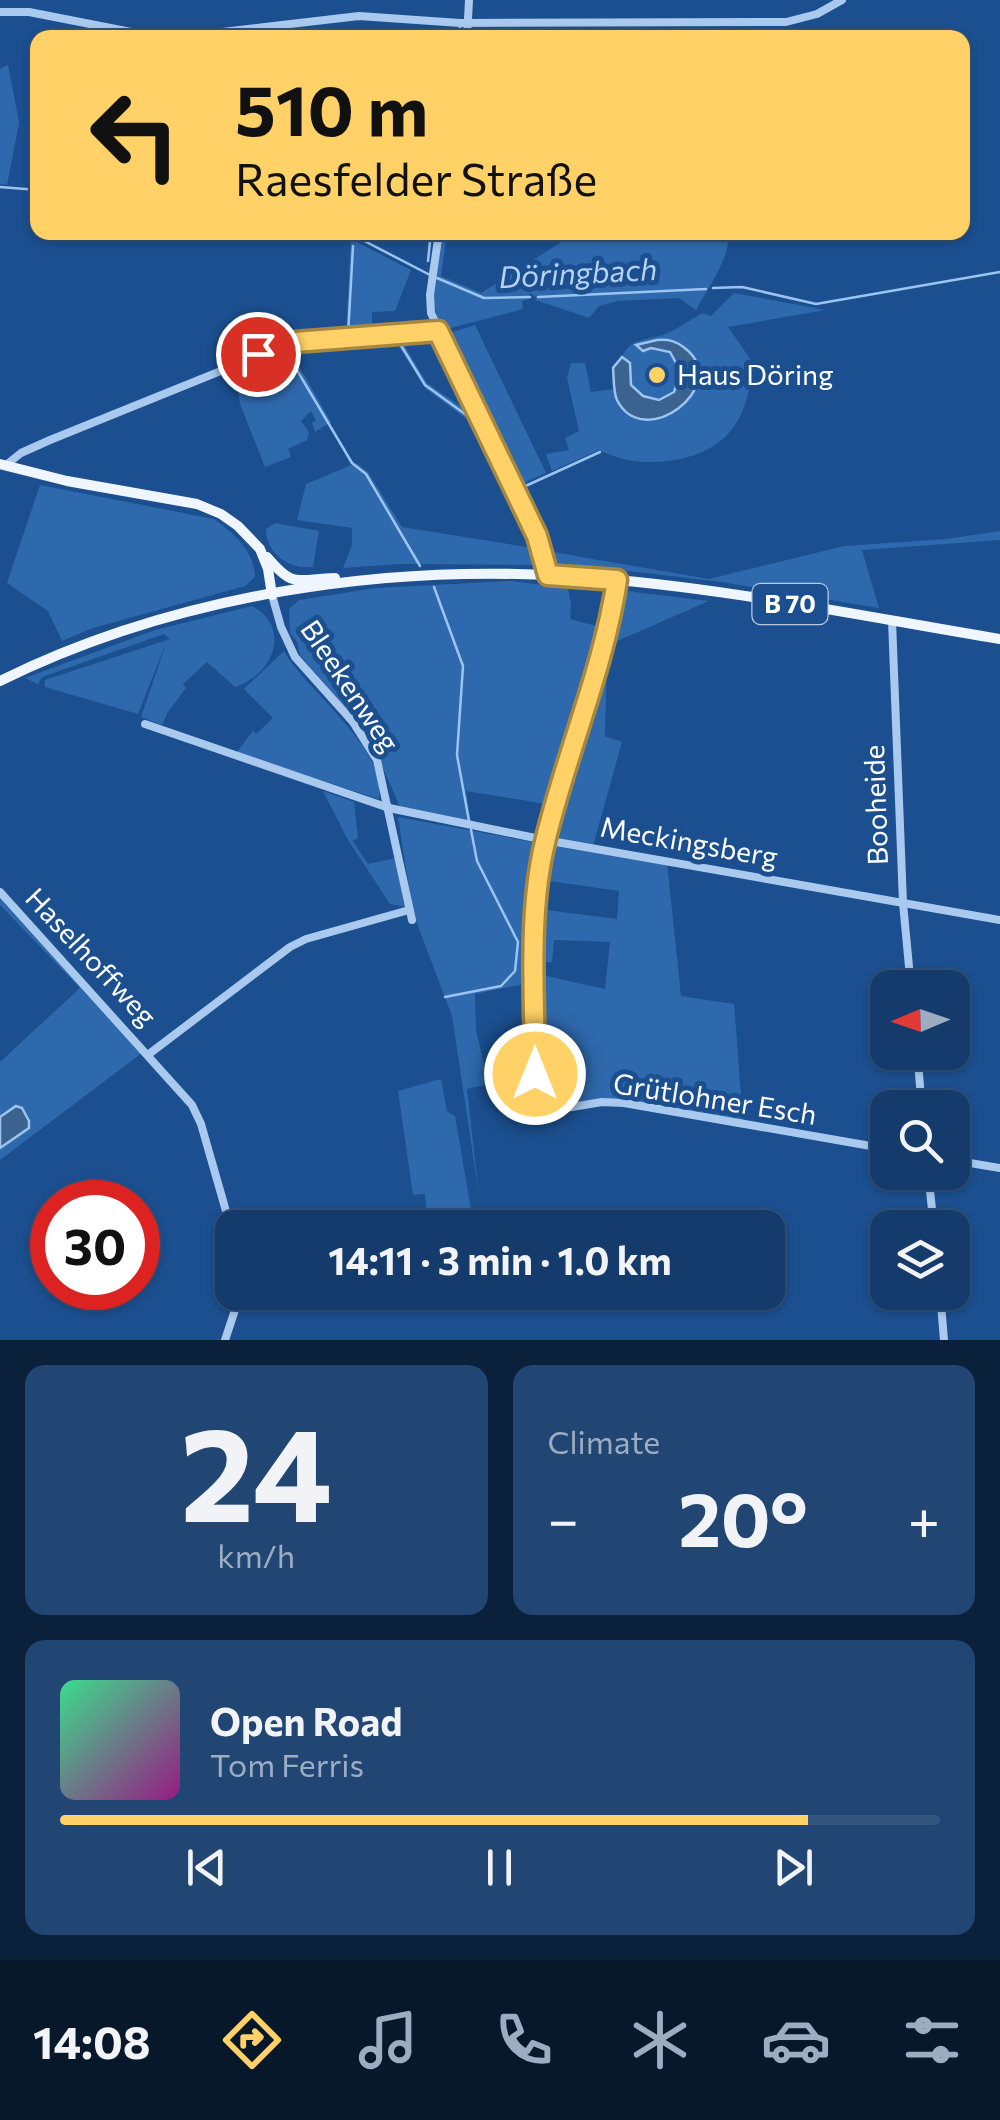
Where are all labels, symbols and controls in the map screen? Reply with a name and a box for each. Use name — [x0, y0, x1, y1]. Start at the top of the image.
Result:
text: 510 m — [235, 65, 428, 150]
icon: left — [70, 70, 200, 200]
text: Raesfelder Straße — [235, 150, 597, 205]
water label: Döringbach — [498, 249, 658, 294]
pin — [216, 312, 301, 397]
icon: arrive — [231, 327, 286, 382]
place label: Haus Döring — [677, 357, 833, 391]
marker: Haus Döring — [646, 364, 668, 386]
road number: B 70 — [752, 584, 828, 624]
street label: Bleekenweg — [294, 613, 407, 758]
street label: Booheide — [856, 744, 894, 866]
street label: Meckingsberg — [598, 809, 780, 873]
street label: Haselhoffweg — [19, 880, 164, 1032]
north arrow — [870, 970, 970, 1070]
map controls — [870, 970, 970, 1310]
position arrow — [483, 1022, 587, 1126]
street label: Grütlohner Esch — [611, 1065, 819, 1131]
button: search — [870, 1090, 970, 1190]
speed limit sign: 30 — [30, 1180, 160, 1310]
button: layers — [870, 1210, 970, 1310]
text: 14:11 · 3 min · 1.0 km — [328, 1236, 672, 1283]
text: 24 — [180, 1390, 332, 1549]
text: Climate — [548, 1421, 660, 1461]
text: 20° — [678, 1471, 808, 1562]
text: − — [548, 1484, 579, 1551]
text: + — [908, 1484, 940, 1551]
text: km/h — [217, 1535, 295, 1575]
text: Open Road — [210, 1697, 403, 1744]
text: Tom Ferris — [210, 1744, 364, 1784]
icon: previous — [179, 1840, 234, 1895]
icon: pause — [472, 1840, 527, 1895]
icon: next — [766, 1840, 821, 1895]
icon: directions — [217, 2005, 287, 2075]
icon: music — [353, 2005, 423, 2075]
icon: phone — [489, 2005, 559, 2075]
icon: climate — [625, 2005, 695, 2075]
icon: car — [761, 2005, 831, 2075]
icon: filters — [897, 2005, 967, 2075]
text: 14:08 — [33, 2013, 151, 2068]

